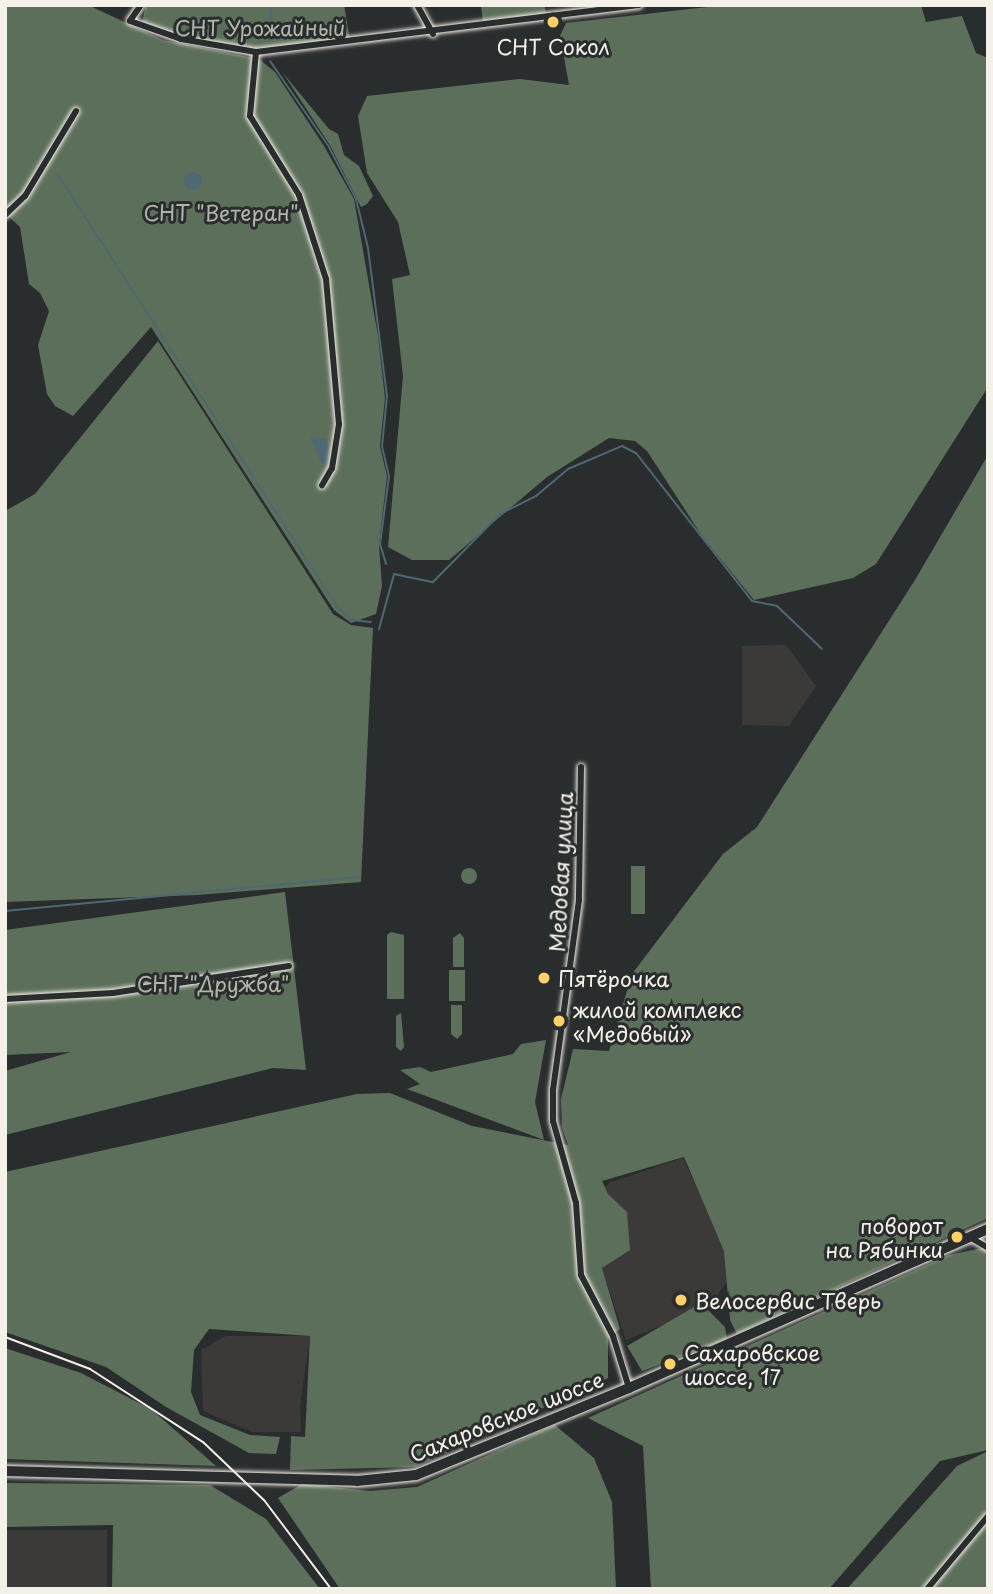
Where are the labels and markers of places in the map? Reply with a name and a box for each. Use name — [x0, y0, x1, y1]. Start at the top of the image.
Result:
marker: СНТ Сокол — [545, 14, 561, 30]
place label: СНТ Сокол — [496, 33, 610, 59]
place label: Пятёрочка — [558, 965, 669, 991]
marker: Пятёрочка — [536, 970, 552, 986]
place label: жилой комплекс «Медовый» — [573, 996, 742, 1046]
marker: жилой комплекс «Медовый» — [551, 1013, 567, 1029]
place label: поворот на Рябинки — [824, 1212, 943, 1262]
marker: поворот на Рябинки — [949, 1229, 965, 1245]
place label: Велосервис Тверь — [695, 1287, 881, 1313]
marker: Велосервис Тверь — [673, 1292, 689, 1308]
place label: Сахаровское шоссе, 17 — [684, 1339, 820, 1389]
marker: Сахаровское шоссе, 17 — [662, 1356, 678, 1372]

